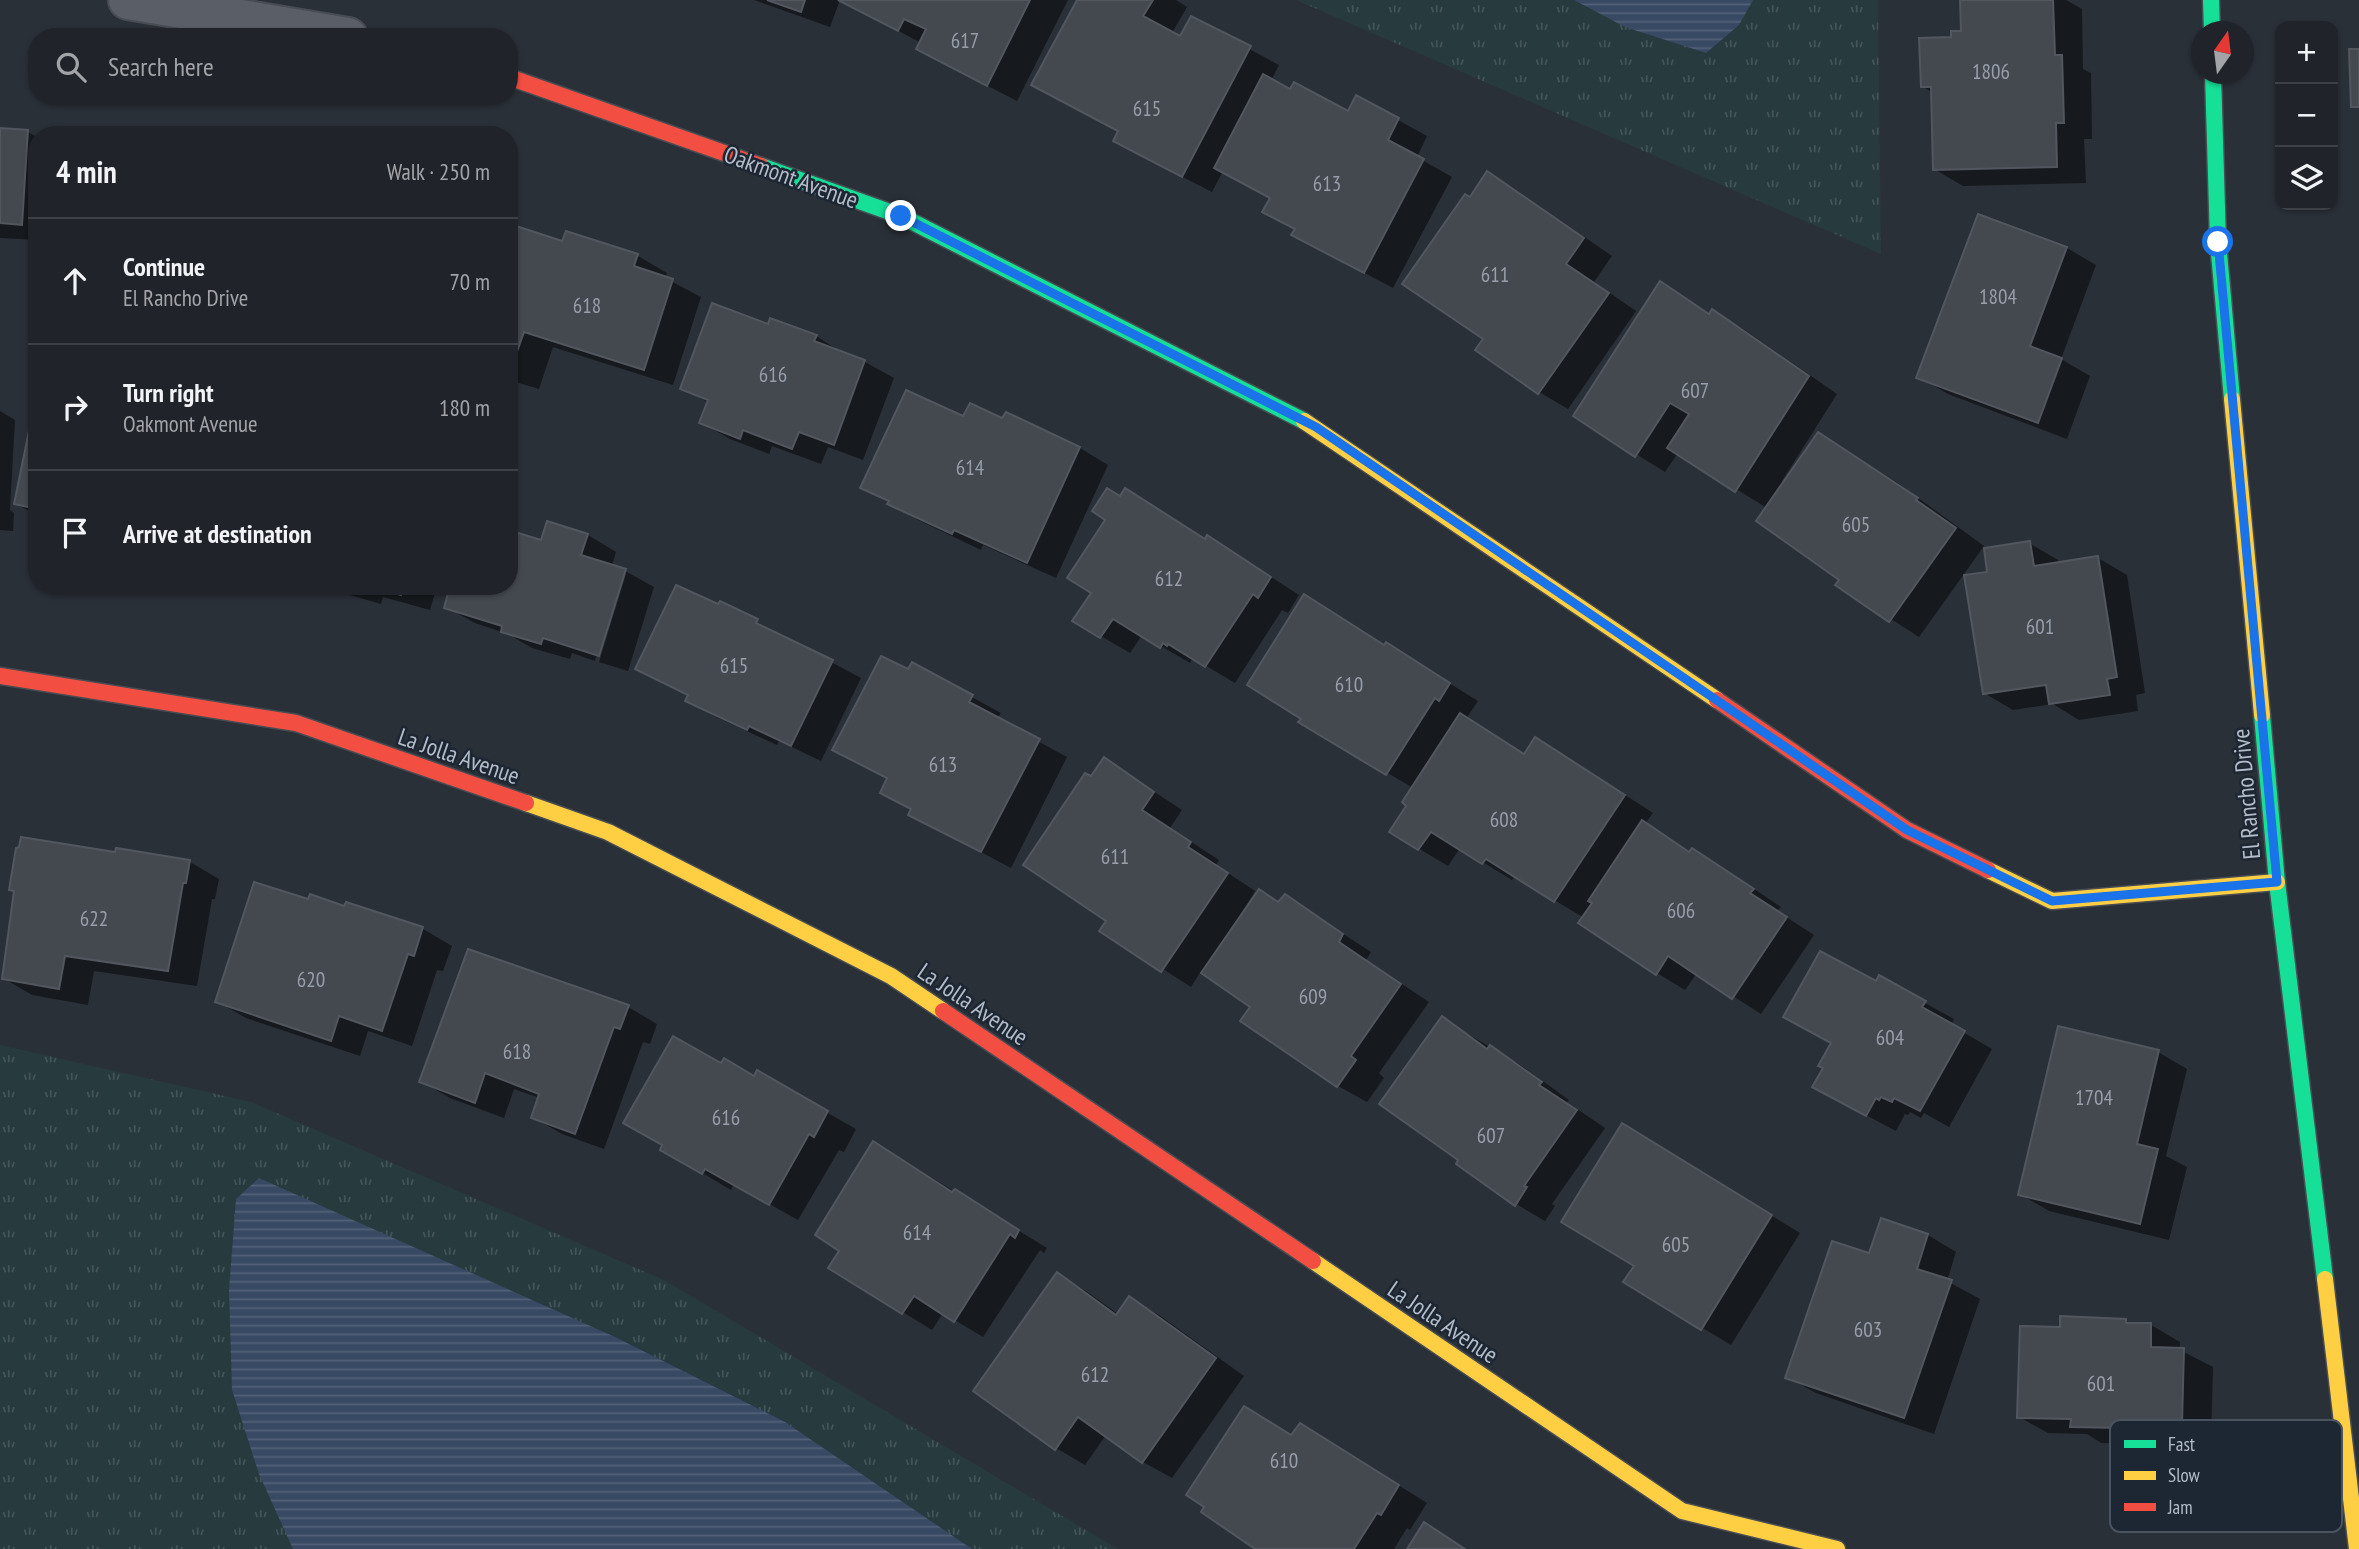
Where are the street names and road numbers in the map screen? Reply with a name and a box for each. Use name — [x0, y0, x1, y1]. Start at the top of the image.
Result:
street label: Oakmont Avenue — [720, 138, 862, 216]
street label: La Jolla Avenue — [394, 721, 524, 791]
street label: El Rancho Drive — [2225, 727, 2267, 861]
street label: La Jolla Avenue — [912, 956, 1034, 1052]
street label: La Jolla Avenue — [1382, 1274, 1504, 1370]

